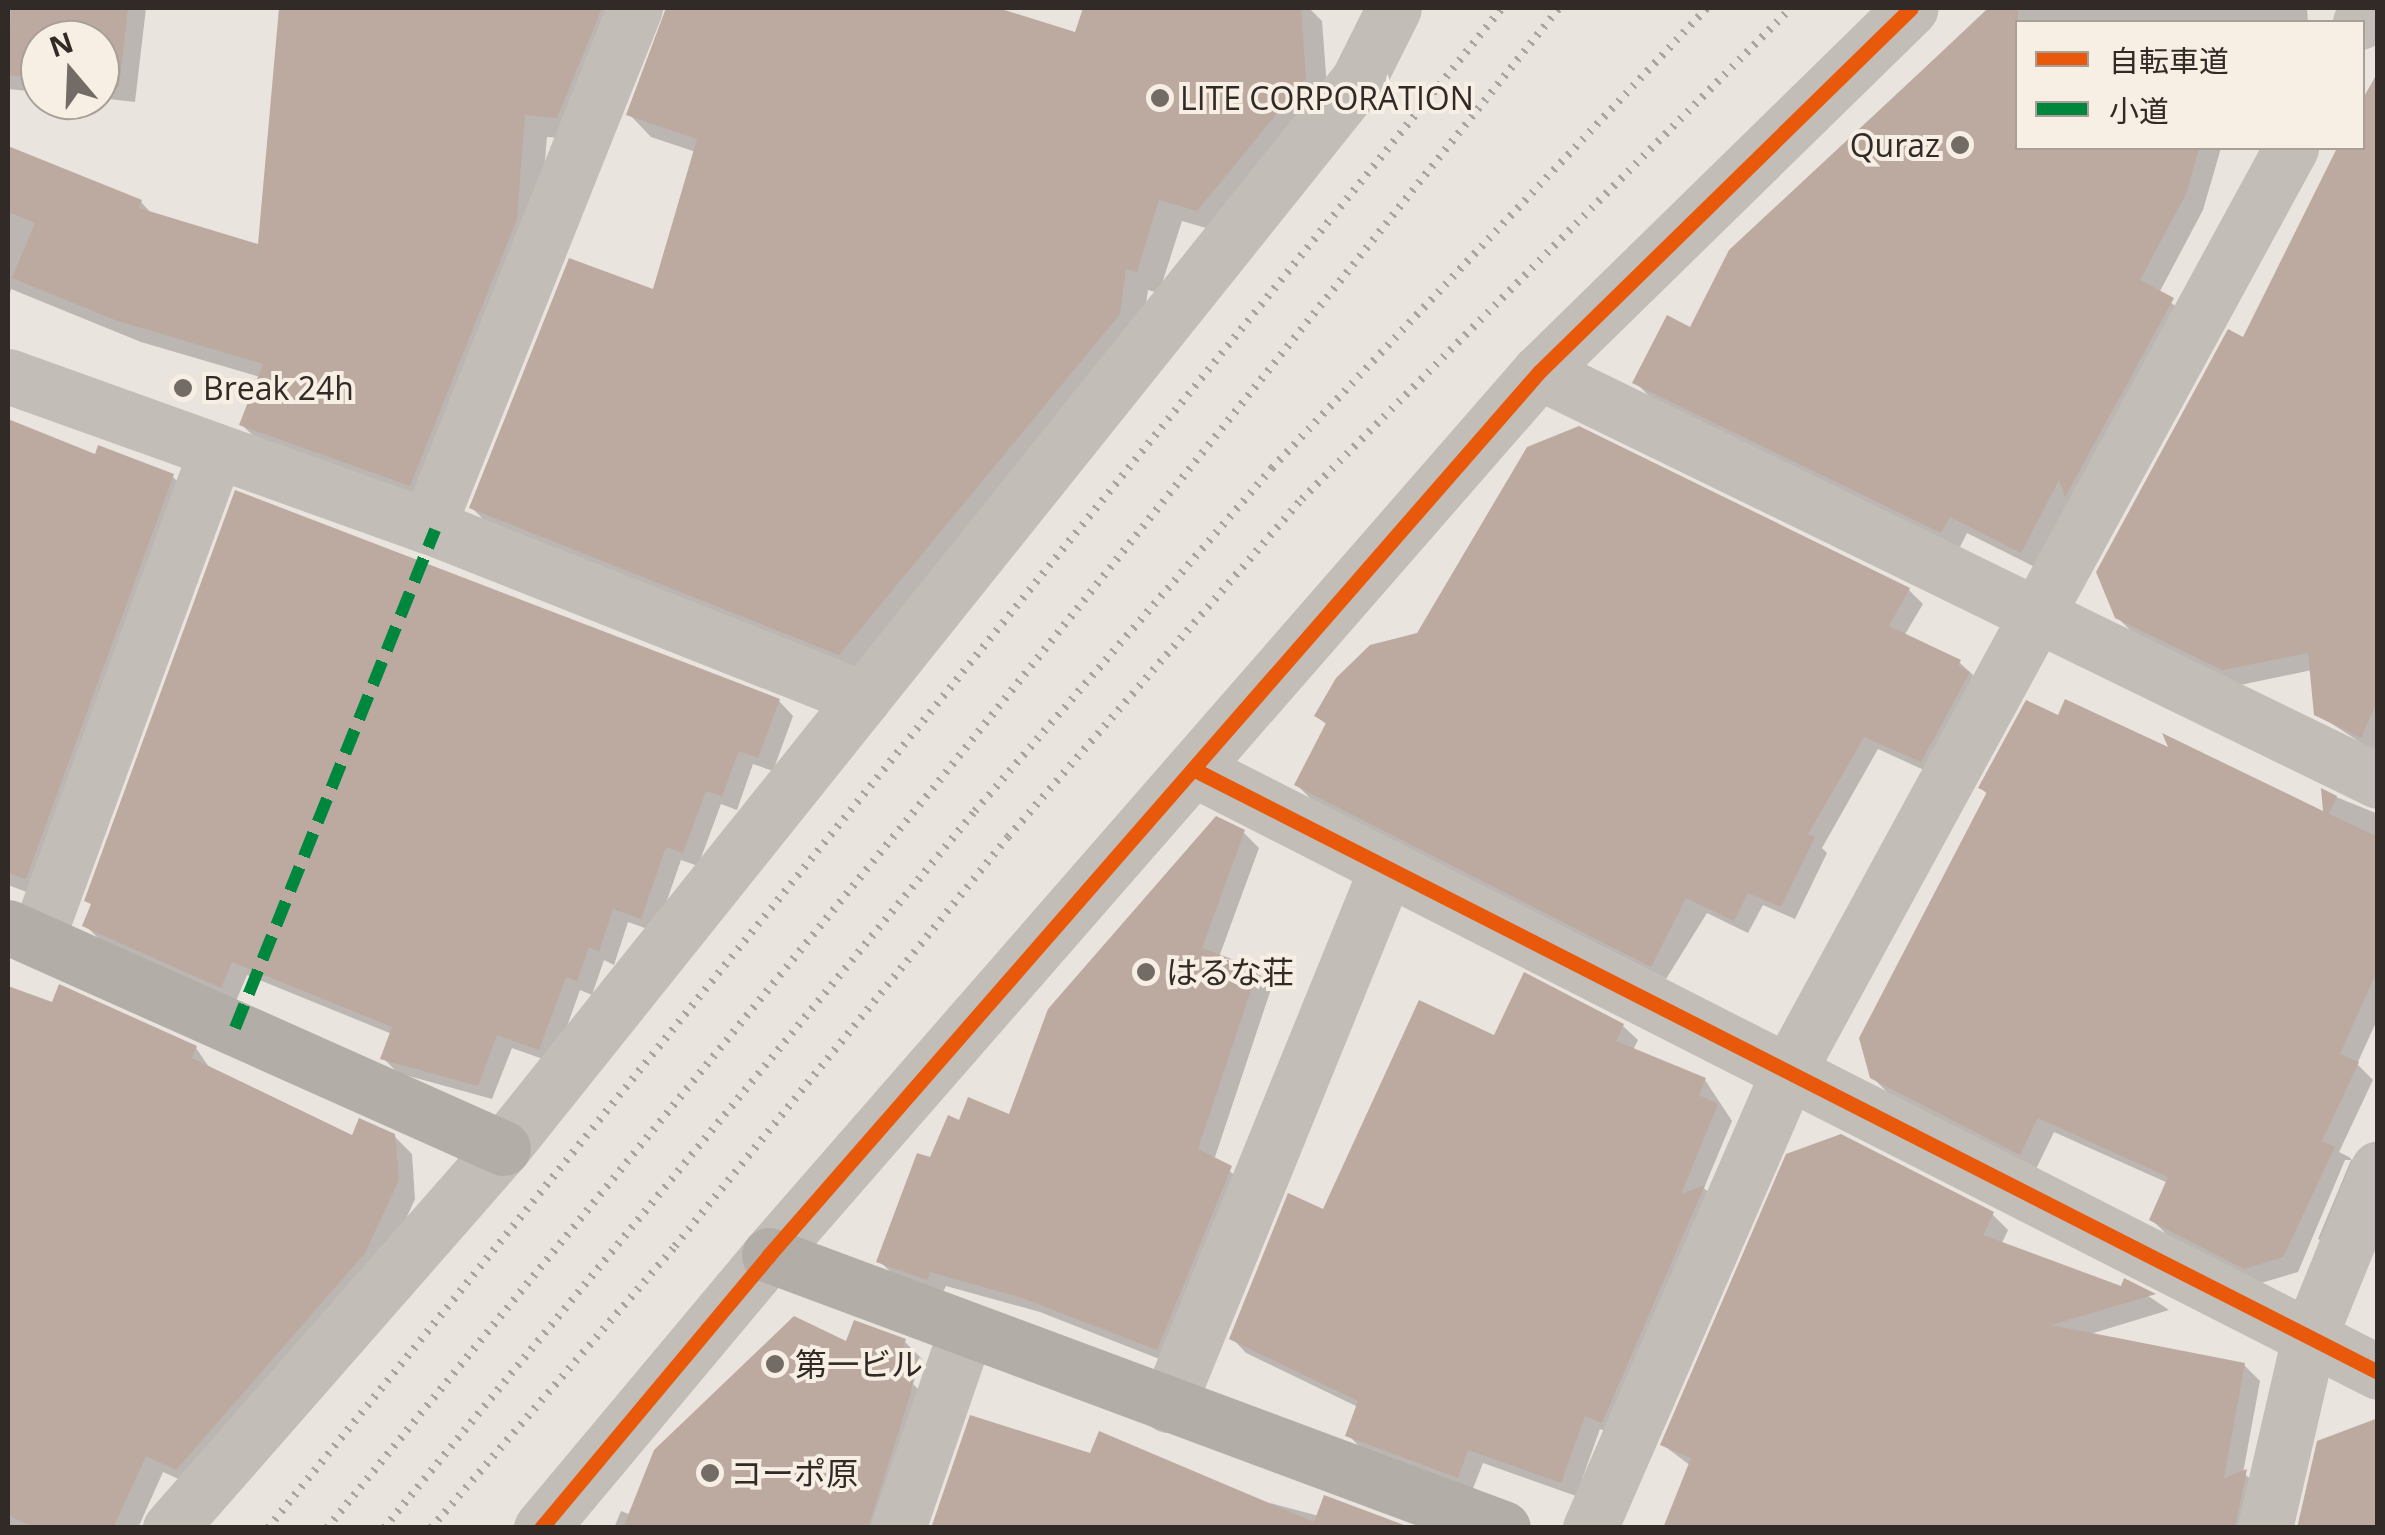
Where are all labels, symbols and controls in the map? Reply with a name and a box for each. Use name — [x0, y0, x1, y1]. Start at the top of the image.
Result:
north arrow — [20, 20, 120, 120]
legend — [2015, 20, 2365, 150]
text: N — [44, 22, 78, 65]
text: 自転車道 — [2109, 40, 2229, 81]
place label: LITE CORPORATION — [1180, 79, 1474, 117]
marker: LITE CORPORATION — [1149, 87, 1171, 109]
text: 小道 — [2109, 90, 2169, 131]
place label: Quraz — [1850, 126, 1940, 164]
marker: Quraz — [1949, 134, 1971, 156]
place label: Break 24h — [203, 369, 354, 407]
marker: Break 24h — [172, 377, 194, 399]
place label: はるな荘 — [1166, 953, 1294, 991]
marker: はるな荘 — [1135, 961, 1157, 983]
place label: 第一ビル — [795, 1345, 923, 1383]
marker: 第一ビル — [764, 1353, 786, 1375]
place label: コーポ原 — [730, 1454, 858, 1492]
marker: コーポ原 — [699, 1462, 721, 1484]

